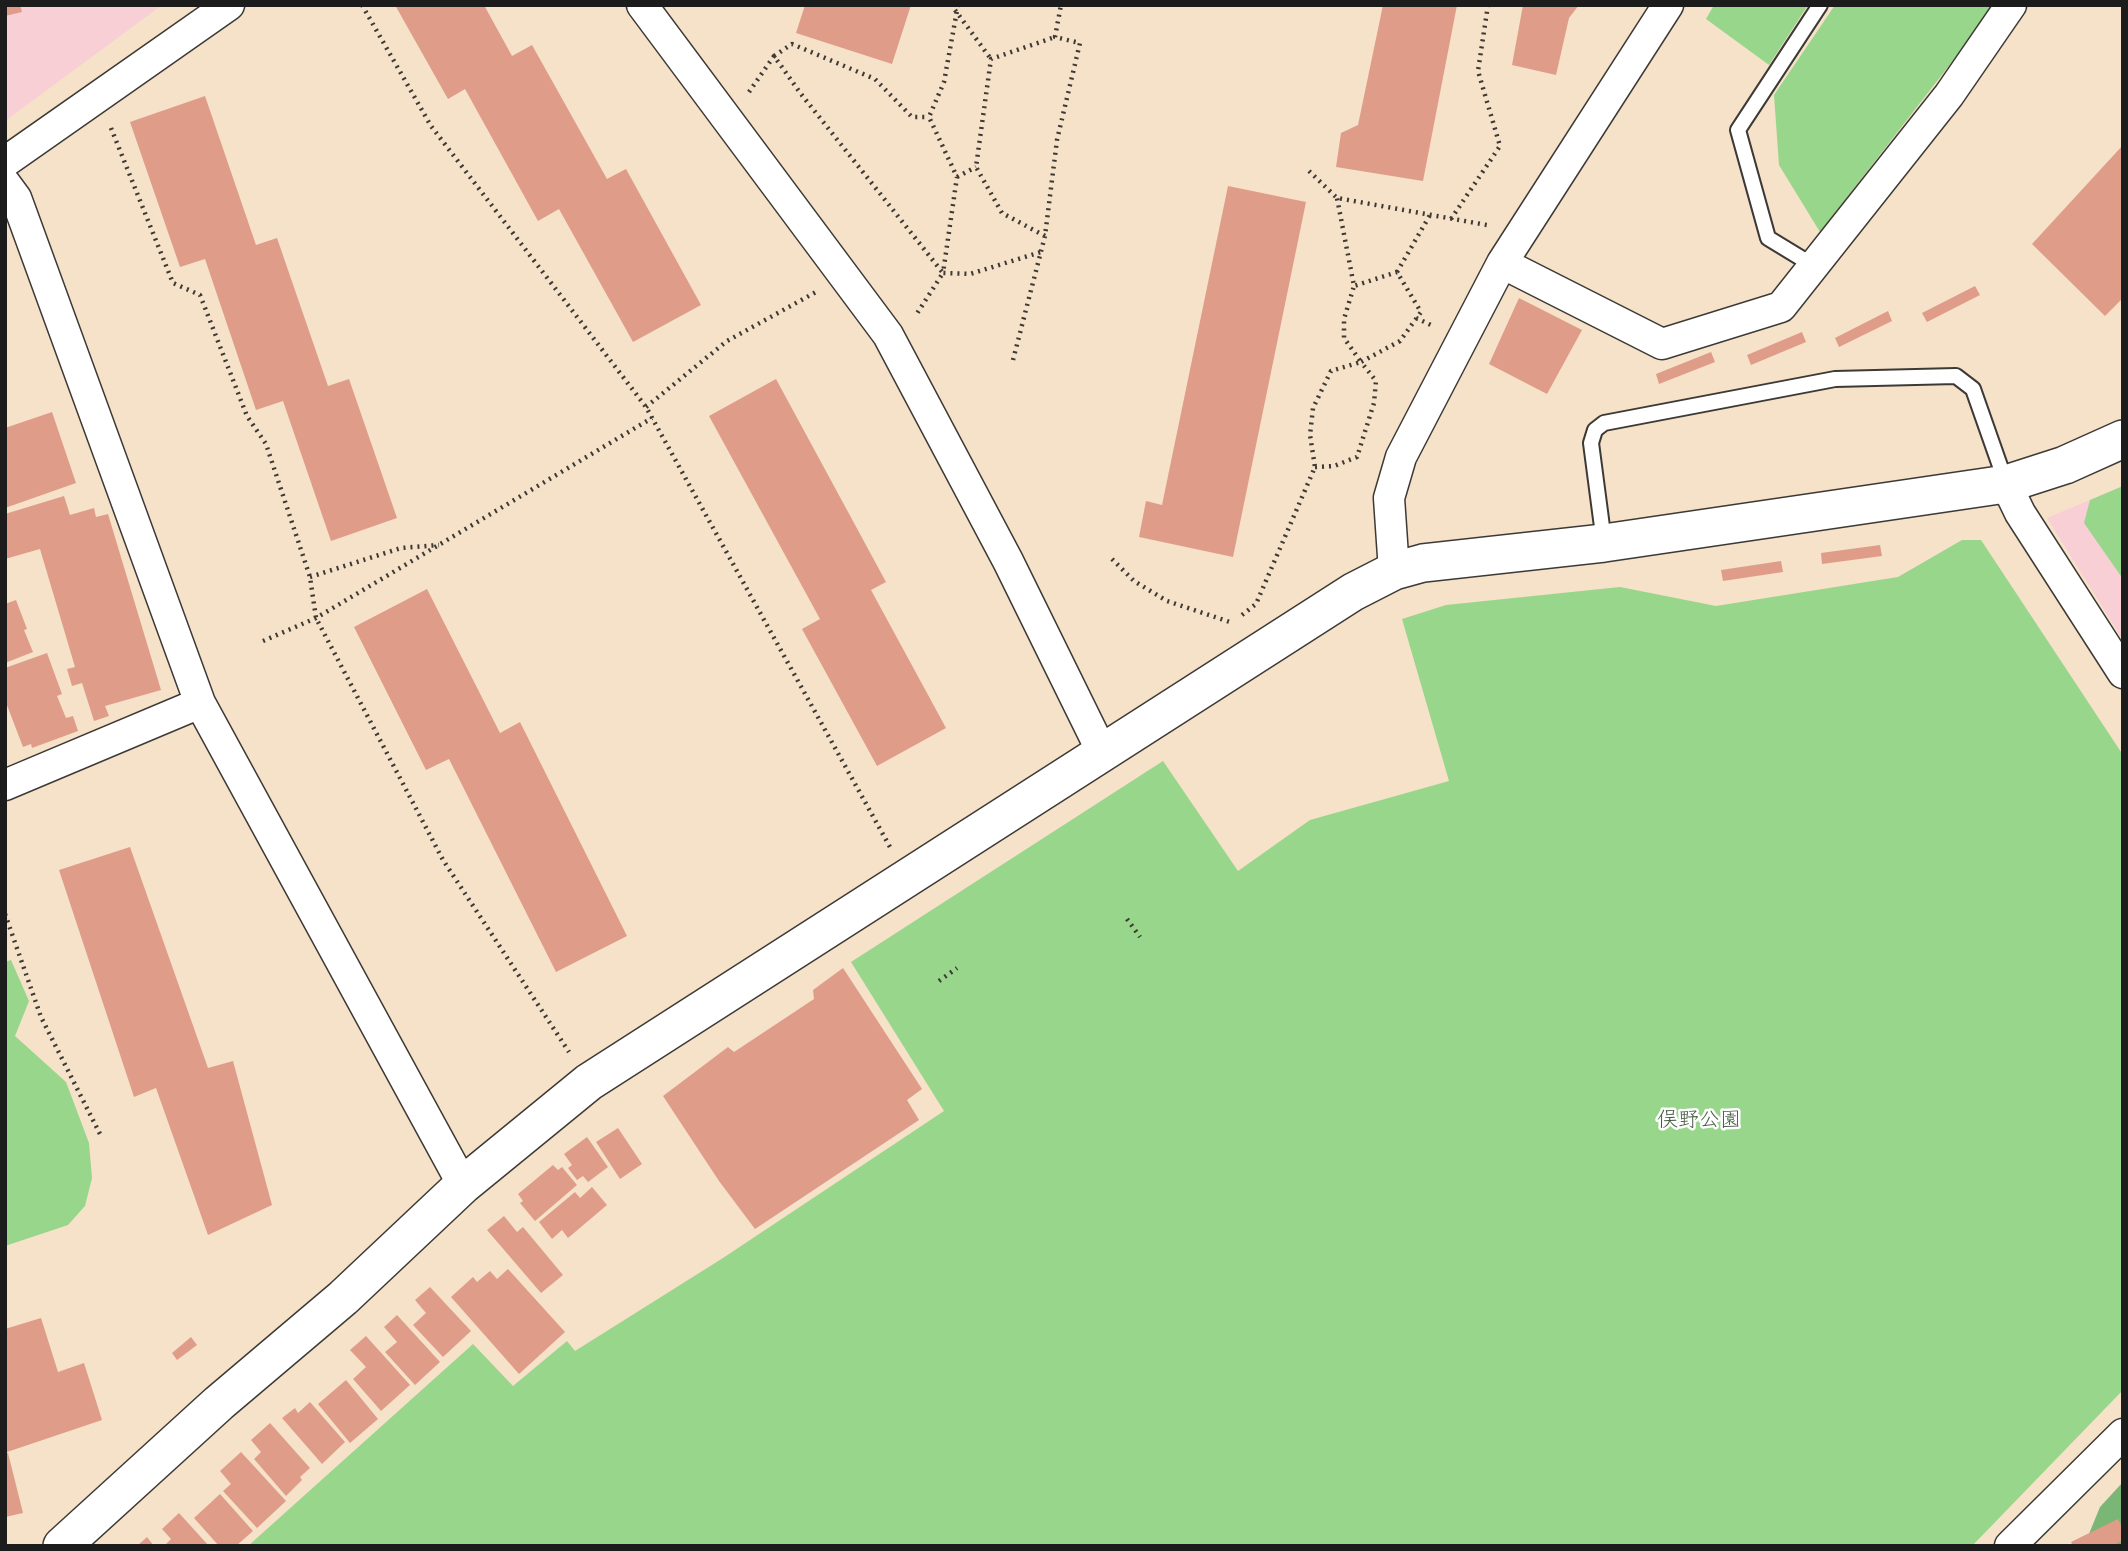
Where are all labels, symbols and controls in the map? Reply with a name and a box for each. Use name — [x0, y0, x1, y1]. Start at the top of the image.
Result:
park label: 俣野公園 — [1657, 1109, 1741, 1135]

